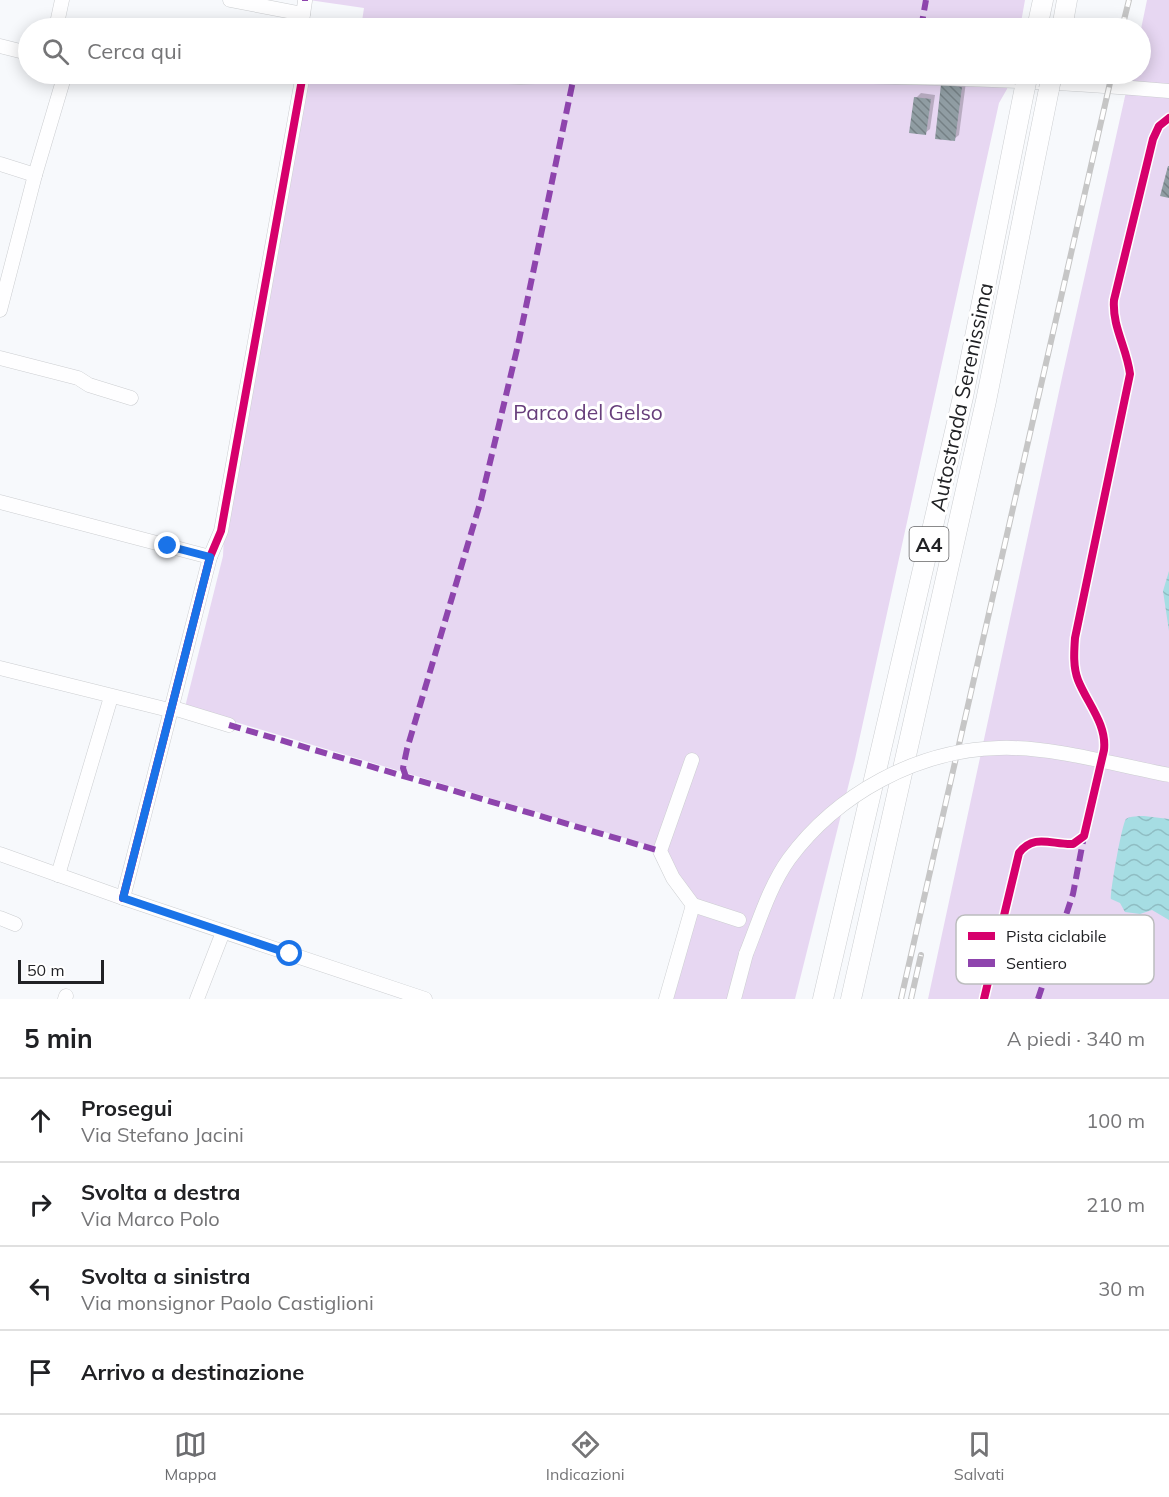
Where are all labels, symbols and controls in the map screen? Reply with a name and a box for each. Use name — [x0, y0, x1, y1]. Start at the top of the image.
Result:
search box — [18, 18, 1151, 84]
icon: search — [39, 35, 72, 68]
text: Cerca qui — [87, 37, 182, 65]
street label: Autostrada Serenissima — [924, 280, 998, 514]
park label: Parco del Gelso — [513, 399, 663, 425]
road number: A4 — [910, 527, 948, 561]
route end — [154, 532, 180, 558]
legend — [956, 915, 1154, 984]
text: Pista ciclabile — [1006, 926, 1106, 946]
route start — [276, 940, 302, 966]
text: Sentiero — [1006, 953, 1067, 973]
scale bar — [18, 957, 104, 984]
text: 50 m — [27, 960, 64, 980]
text: 5 min — [24, 1022, 93, 1055]
text: A piedi · 340 m — [1007, 1026, 1145, 1051]
text: Prosegui — [81, 1094, 173, 1122]
icon: ahead — [24, 1104, 57, 1137]
text: 100 m — [1086, 1108, 1145, 1133]
text: Via Stefano Jacini — [81, 1122, 244, 1147]
text: Svolta a destra — [81, 1178, 240, 1206]
icon: right — [24, 1188, 57, 1221]
text: 210 m — [1086, 1192, 1145, 1217]
text: Via Marco Polo — [81, 1206, 220, 1231]
text: Svolta a sinistra — [81, 1262, 250, 1290]
icon: left — [24, 1272, 57, 1305]
text: 30 m — [1098, 1276, 1145, 1301]
text: Via monsignor Paolo Castiglioni — [81, 1290, 374, 1315]
icon: arrive — [24, 1356, 57, 1389]
text: Arrivo a destinazione — [81, 1358, 304, 1386]
tab: Mappa — [165, 1428, 217, 1484]
tab: Indicazioni — [546, 1428, 625, 1484]
tab: Salvati — [954, 1428, 1004, 1484]

